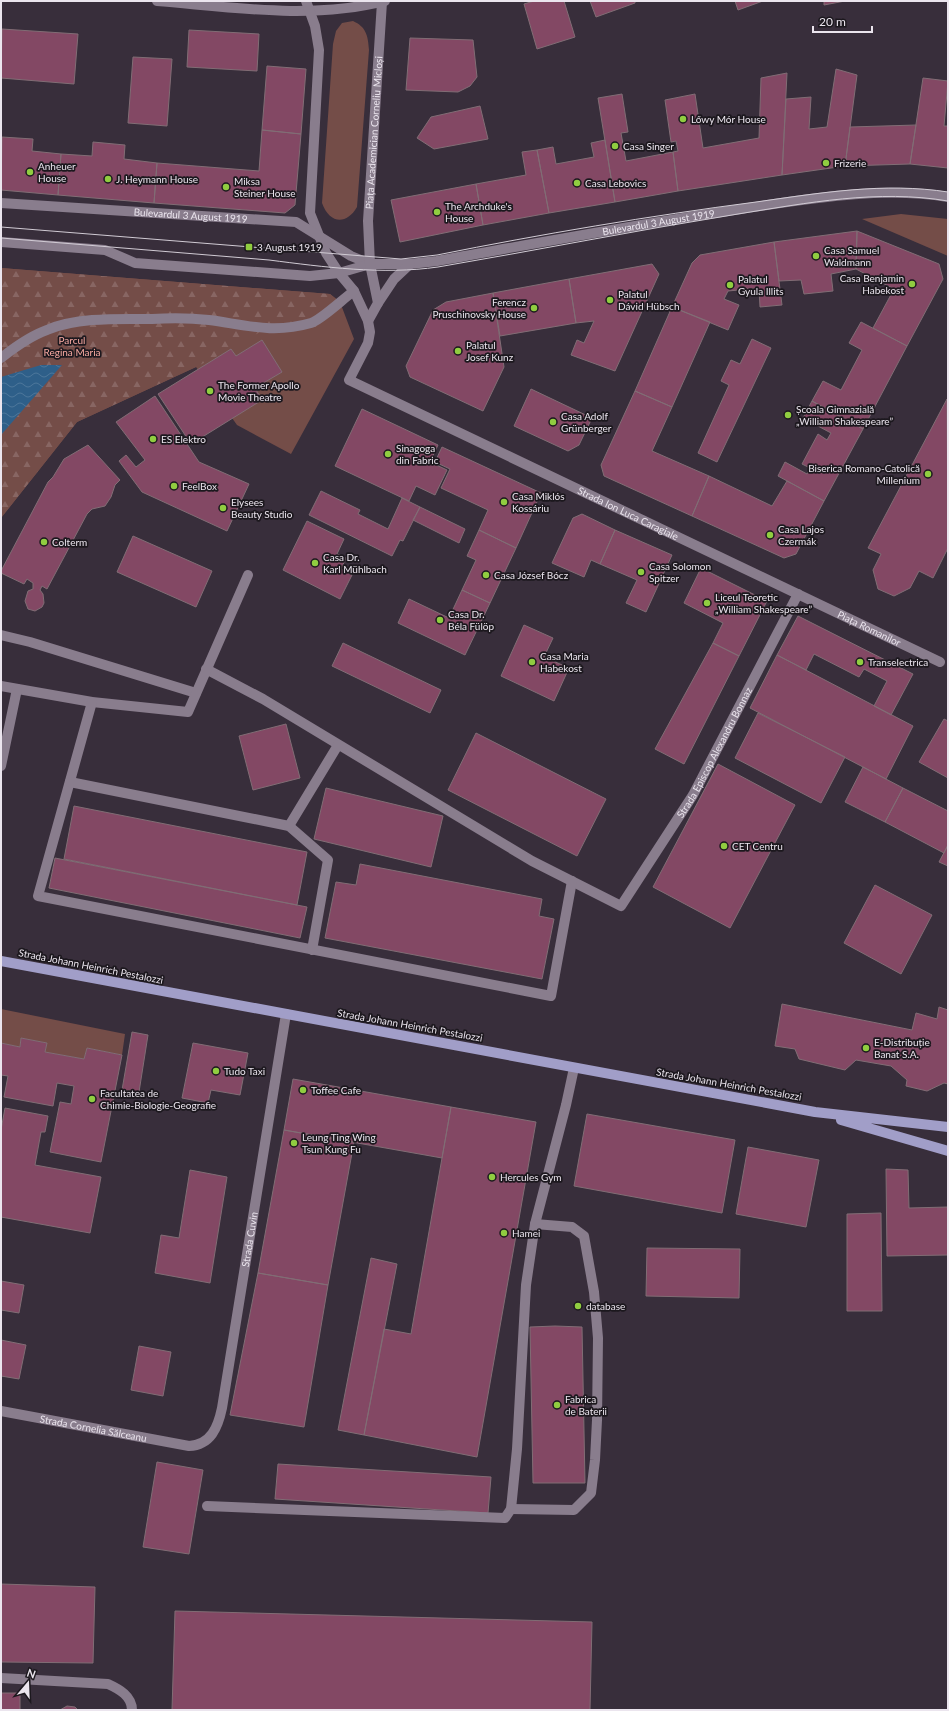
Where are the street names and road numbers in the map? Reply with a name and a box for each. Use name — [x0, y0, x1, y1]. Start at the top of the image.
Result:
street label: Piața Academician Corneliu Micloși — [363, 56, 385, 209]
street label: Bulevardul 3 August 1919 — [133, 206, 248, 225]
street label: Bulevardul 3 August 1919 — [601, 207, 716, 237]
street label: Strada Ion Luca Caragiale — [576, 484, 681, 542]
street label: Piața Romanilor — [836, 608, 903, 649]
street label: Strada Episcop Alexandru Bonnaz — [674, 685, 755, 820]
street label: Strada Johann Heinrich Pestalozzi — [18, 946, 164, 986]
street label: Strada Johann Heinrich Pestalozzi — [337, 1006, 483, 1044]
street label: Strada Johann Heinrich Pestalozzi — [656, 1065, 802, 1103]
street label: Strada Cuvin — [239, 1211, 260, 1268]
street label: Strada Cornelia Sălceanu — [39, 1412, 148, 1444]

